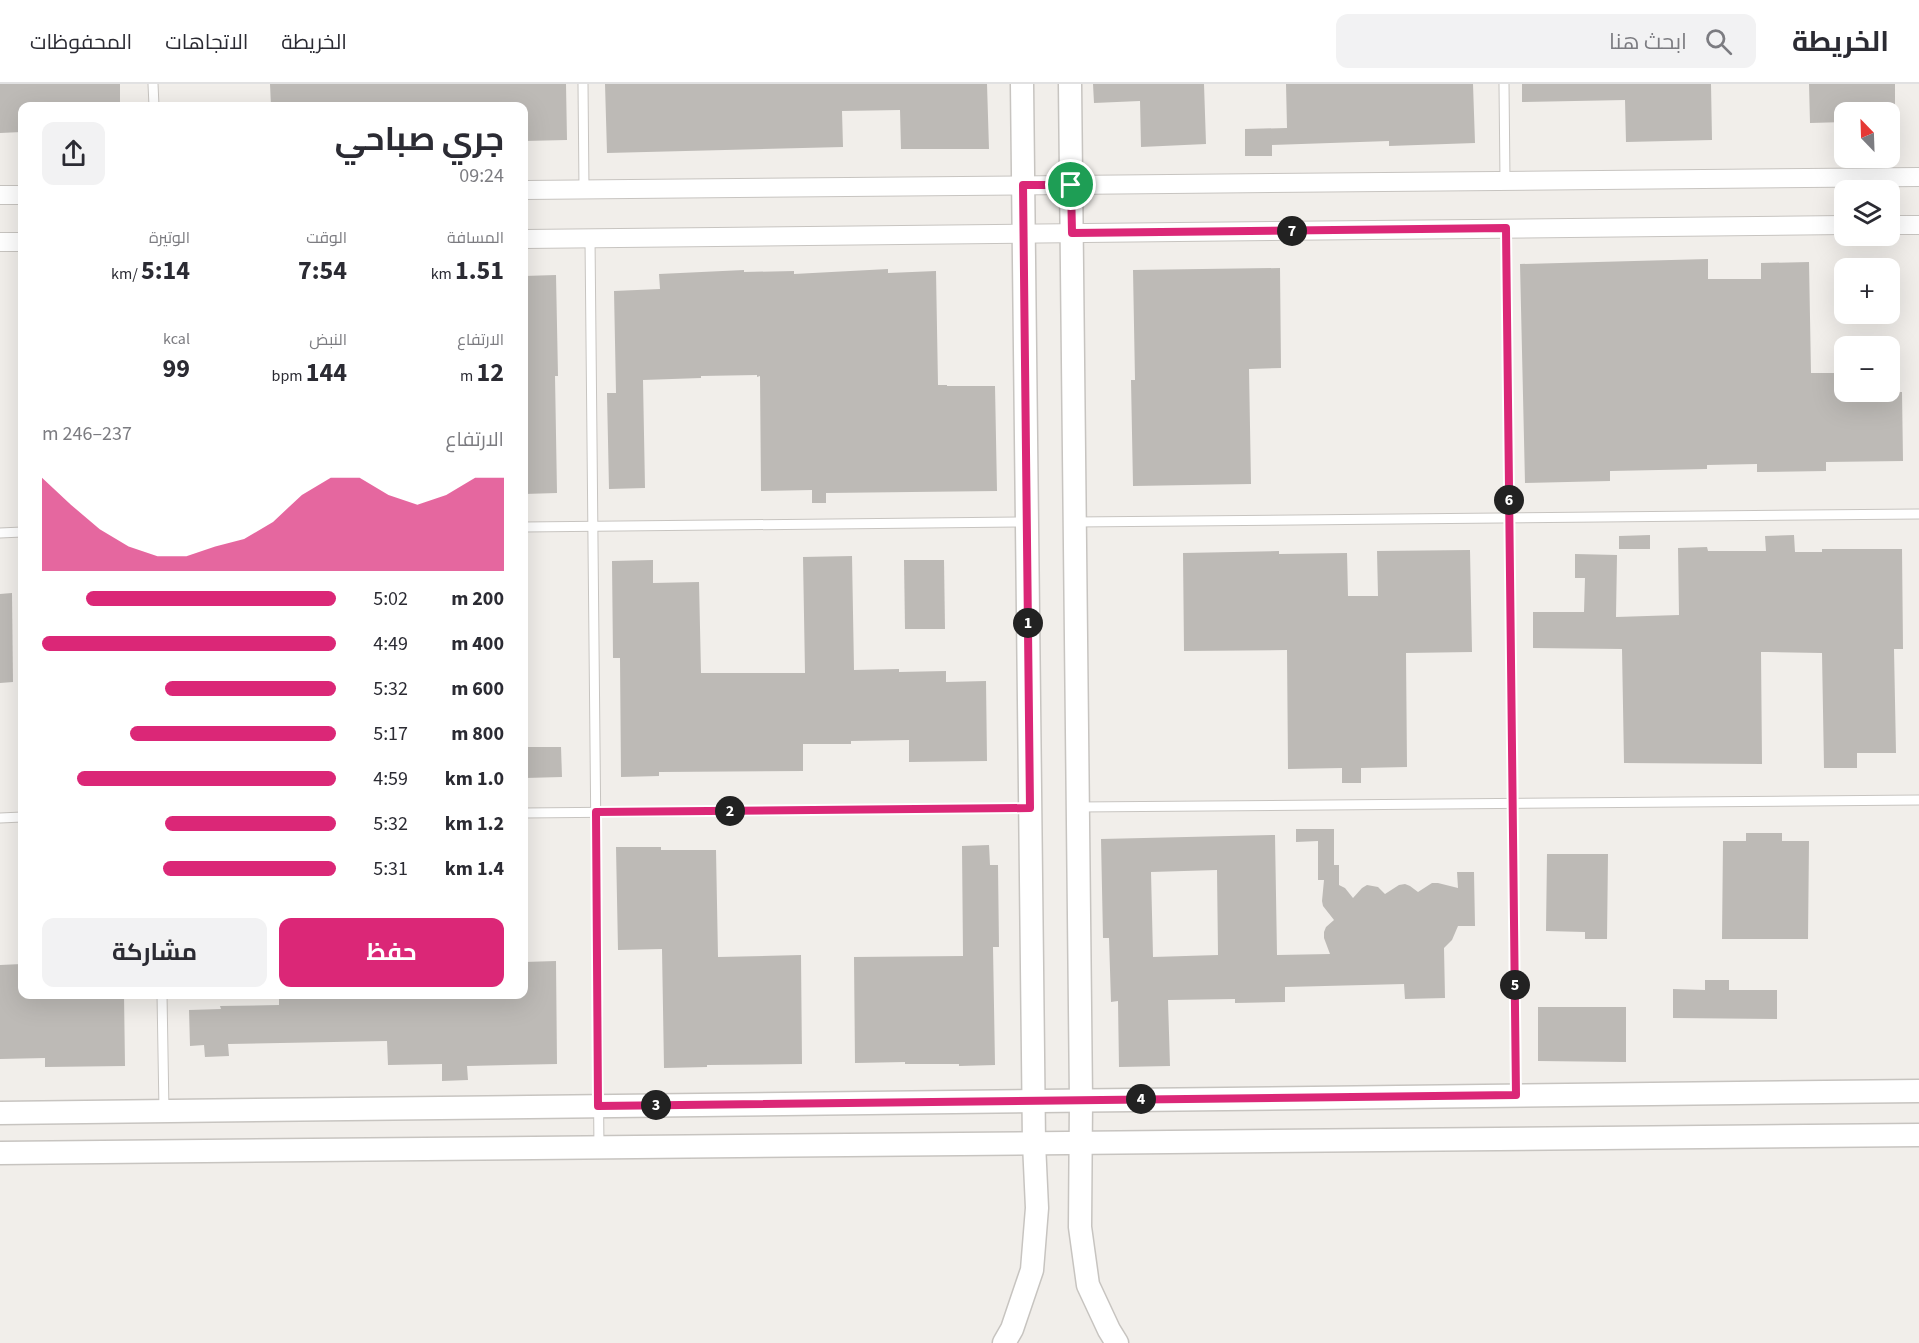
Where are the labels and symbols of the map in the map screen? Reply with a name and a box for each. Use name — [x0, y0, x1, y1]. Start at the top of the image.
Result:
north arrow — [1834, 102, 1900, 168]
pin — [1045, 159, 1096, 210]
pin: 7 — [1277, 216, 1307, 246]
pin: 6 — [1494, 485, 1524, 515]
pin: 1 — [1013, 608, 1043, 638]
pin: 2 — [715, 796, 745, 826]
pin: 5 — [1500, 970, 1530, 1000]
pin: 4 — [1126, 1084, 1156, 1114]
pin: 3 — [641, 1090, 671, 1120]

